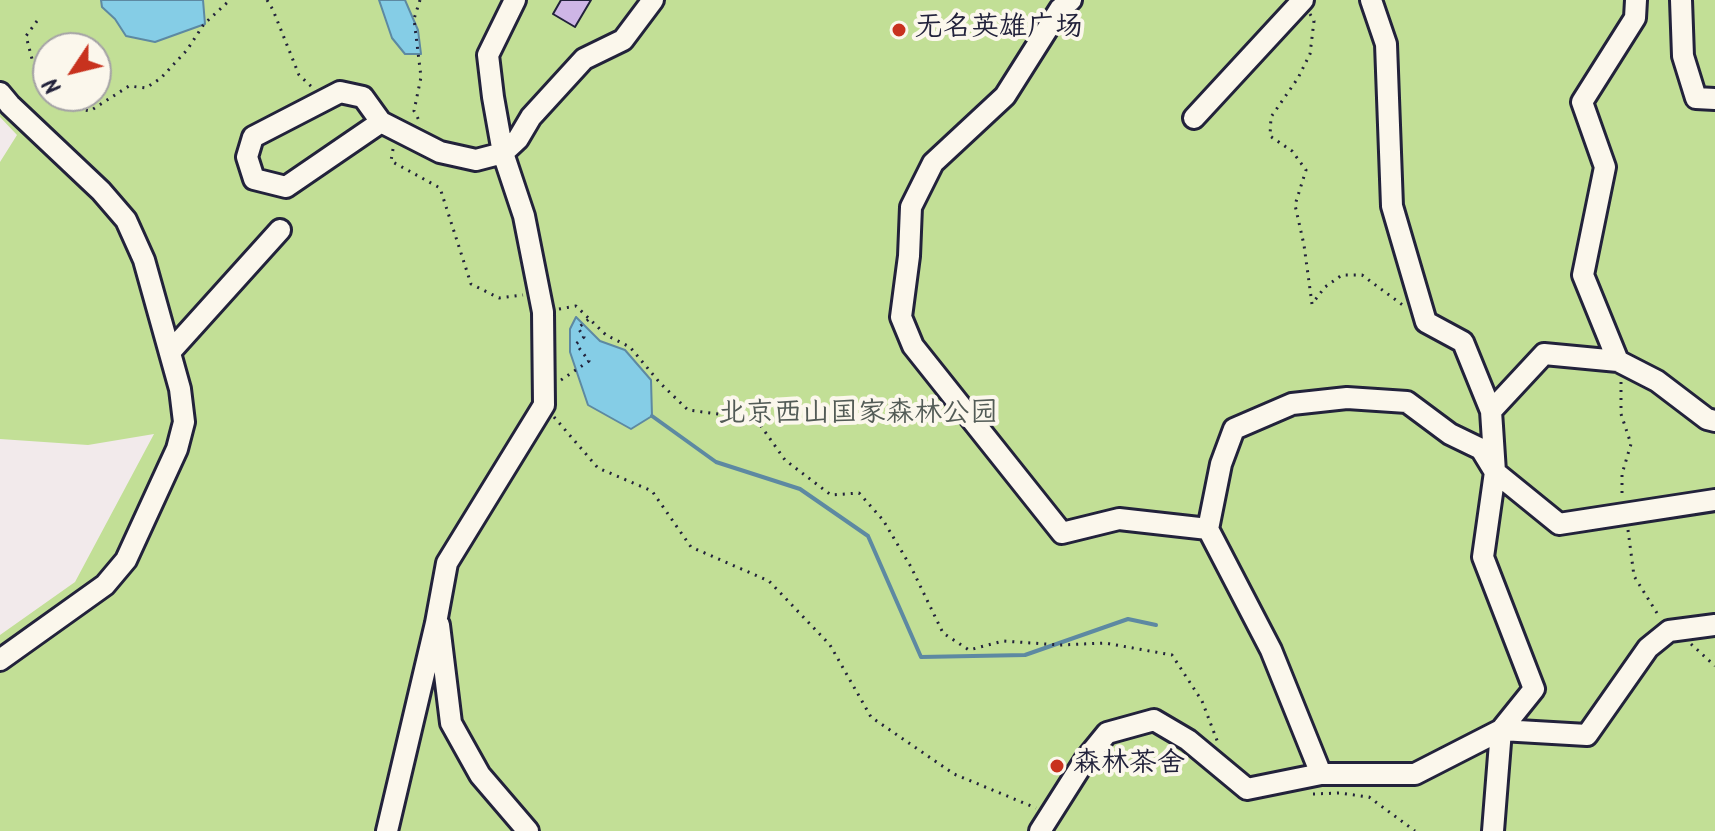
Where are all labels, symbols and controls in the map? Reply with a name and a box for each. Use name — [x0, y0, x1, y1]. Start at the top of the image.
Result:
place label: 无名英雄广场 — [915, 13, 1083, 47]
marker: 无名英雄广场 — [890, 21, 908, 39]
north arrow — [32, 32, 112, 112]
text: N — [35, 69, 72, 101]
park label: 北京西山国家森林公园 — [718, 399, 998, 433]
place label: 森林茶舍 — [1073, 749, 1185, 783]
marker: 森林茶舍 — [1048, 757, 1066, 775]

